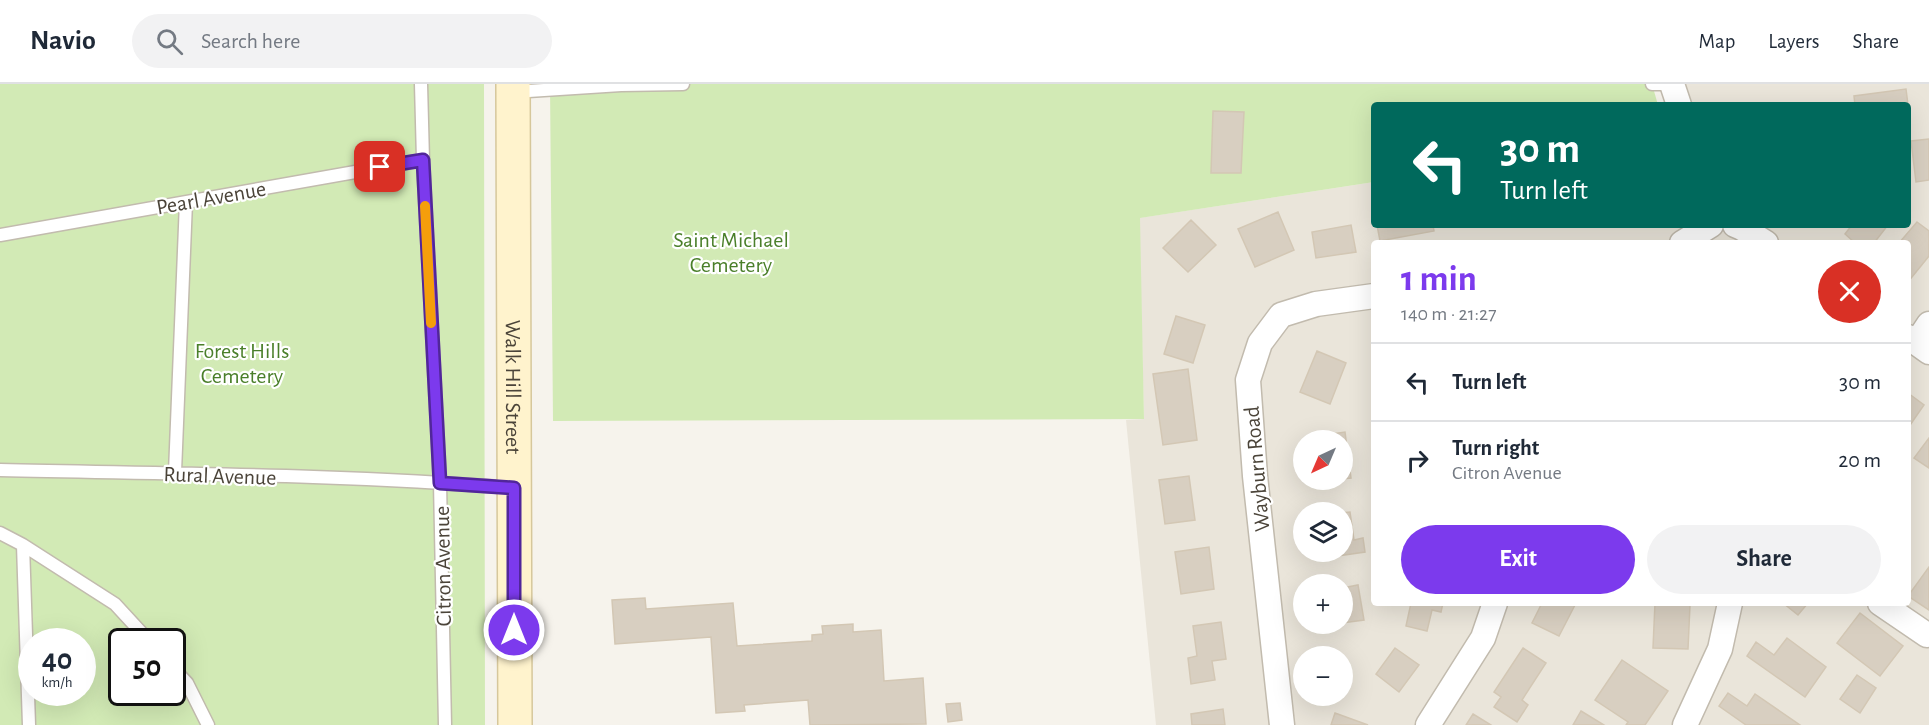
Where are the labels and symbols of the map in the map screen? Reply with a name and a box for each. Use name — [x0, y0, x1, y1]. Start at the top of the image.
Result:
pin — [354, 141, 405, 192]
street label: Pearl Avenue — [155, 178, 268, 218]
park label: Saint Michael Cemetery — [673, 229, 789, 276]
street label: Walk Hill Street — [502, 320, 524, 454]
park label: Forest Hills Cemetery — [195, 340, 289, 387]
street label: Wayburn Road — [1241, 405, 1273, 533]
north arrow — [1293, 430, 1353, 490]
street label: Rural Avenue — [163, 463, 277, 489]
street label: Citron Avenue — [431, 506, 455, 626]
position arrow — [482, 598, 546, 662]
speed limit sign: 50 — [108, 628, 186, 706]

